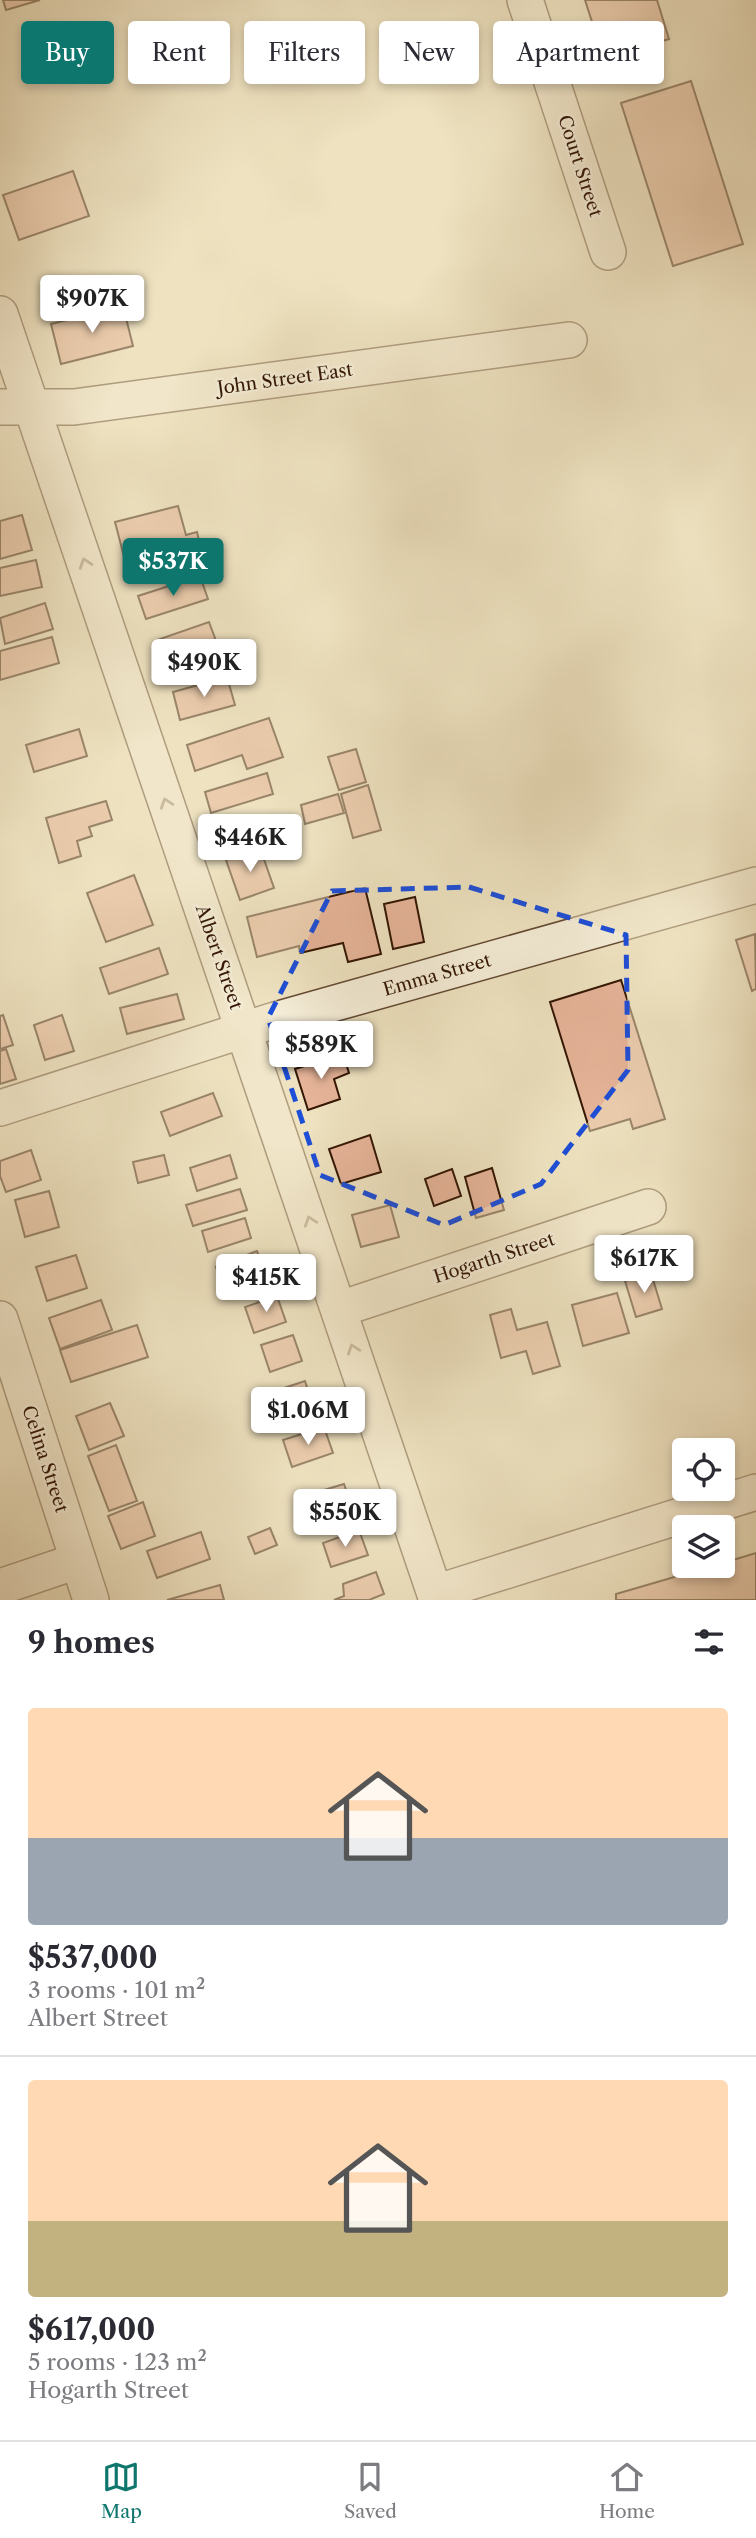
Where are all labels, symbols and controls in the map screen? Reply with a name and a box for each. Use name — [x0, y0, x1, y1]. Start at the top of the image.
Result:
chip: Buy — [21, 21, 114, 84]
chip: Rent — [128, 21, 230, 84]
chip: Filters — [244, 21, 365, 84]
chip: New — [379, 21, 479, 84]
chip: Apartment — [493, 21, 664, 84]
street label: Court Street — [553, 112, 607, 220]
pin: $907K — [43, 276, 141, 335]
text: $907K — [56, 284, 128, 312]
street label: John Street East — [213, 359, 355, 400]
pin: $537K — [124, 538, 222, 598]
text: $537K — [139, 547, 207, 575]
one-way arrow — [79, 557, 93, 570]
pin: $490K — [155, 640, 253, 699]
text: $490K — [167, 648, 241, 676]
one-way arrow — [160, 797, 174, 809]
pin: $446K — [201, 814, 299, 874]
text: $446K — [214, 823, 286, 851]
street label: Albert Street — [190, 901, 247, 1013]
street label: Emma Street — [381, 949, 494, 1001]
pin: $589K — [272, 1021, 370, 1081]
text: $589K — [285, 1030, 357, 1058]
one-way arrow — [304, 1215, 318, 1227]
street label: Hogarth Street — [431, 1228, 558, 1288]
pin: $617K — [595, 1236, 693, 1295]
text: $617K — [610, 1244, 678, 1272]
pin: $415K — [217, 1254, 315, 1314]
text: $415K — [232, 1263, 300, 1291]
one-way arrow — [347, 1344, 361, 1356]
pin: $1.06M — [251, 1388, 365, 1447]
text: $1.06M — [267, 1396, 349, 1424]
street label: Celina Street — [17, 1403, 73, 1516]
map controls — [672, 1438, 735, 1578]
button: locate — [672, 1438, 735, 1501]
pin: $550K — [296, 1490, 394, 1549]
text: $550K — [309, 1498, 381, 1526]
button: layers — [672, 1515, 735, 1578]
icon: filters — [690, 1623, 728, 1661]
text: 9 homes — [28, 1624, 155, 1661]
icon: home — [315, 1753, 441, 1879]
text: $537,000 — [28, 1939, 158, 1976]
text: 3 rooms · 101 m² — [28, 1976, 205, 2004]
text: Albert Street — [28, 2004, 168, 2032]
icon: home — [315, 2125, 441, 2251]
text: $617,000 — [28, 2311, 155, 2348]
text: 5 rooms · 123 m² — [28, 2348, 207, 2376]
text: Hogarth Street — [28, 2376, 189, 2404]
tab: Map — [101, 2458, 142, 2523]
tab: Saved — [344, 2458, 397, 2523]
tab: Home — [599, 2458, 655, 2523]

